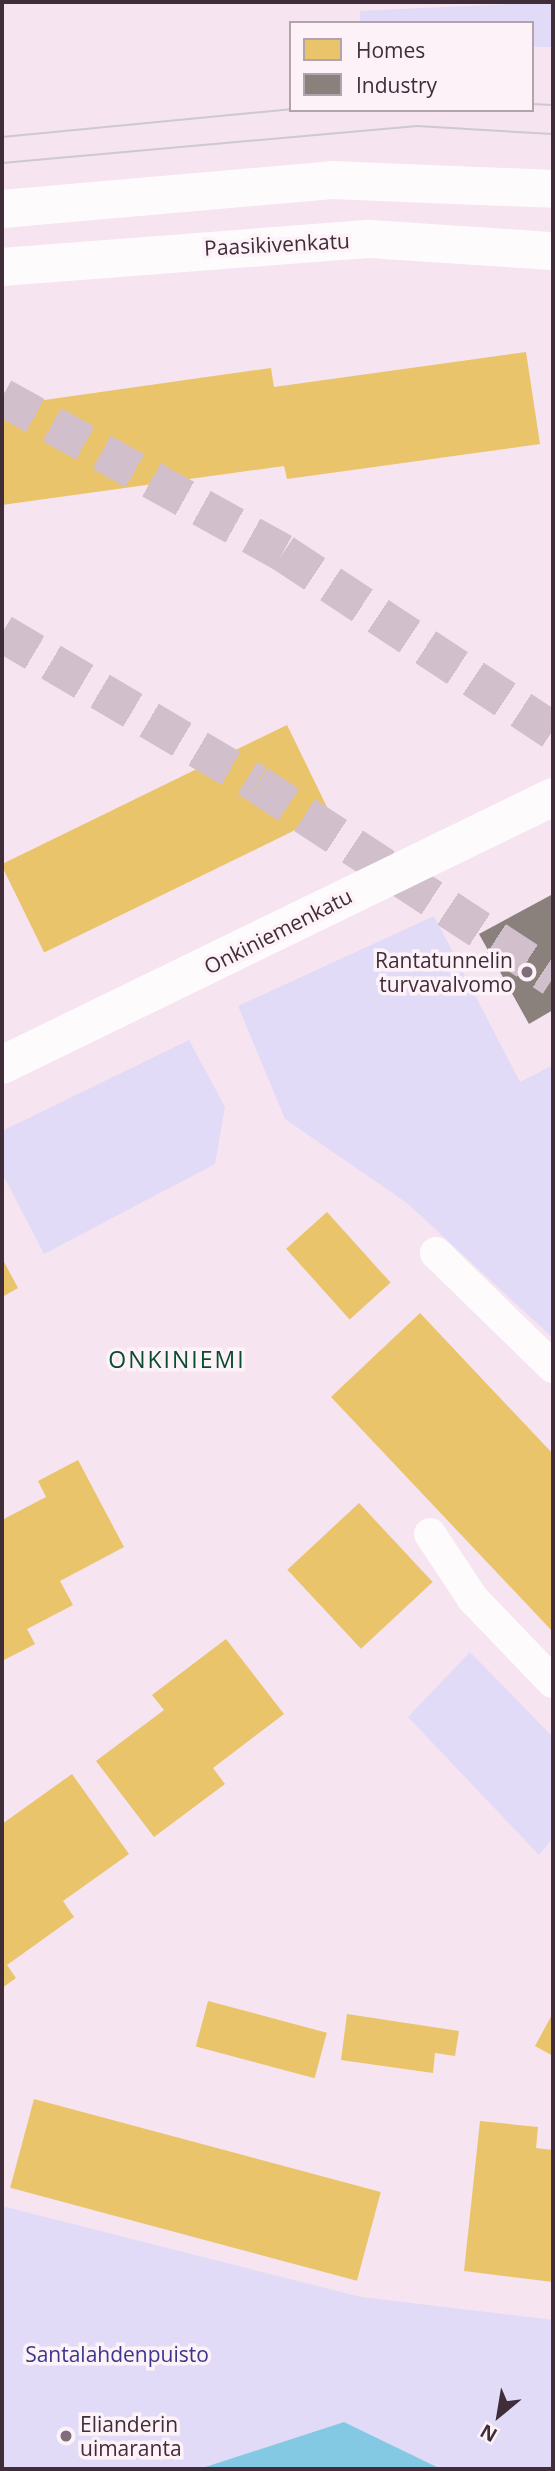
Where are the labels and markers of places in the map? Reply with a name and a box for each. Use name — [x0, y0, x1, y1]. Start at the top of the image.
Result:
place label: Rantatunnelin turvavalvomo — [375, 947, 513, 997]
marker: Rantatunnelin turvavalvomo — [519, 964, 535, 980]
place label: Elianderin uimaranta — [80, 2411, 182, 2461]
marker: Elianderin uimaranta — [58, 2428, 74, 2444]

